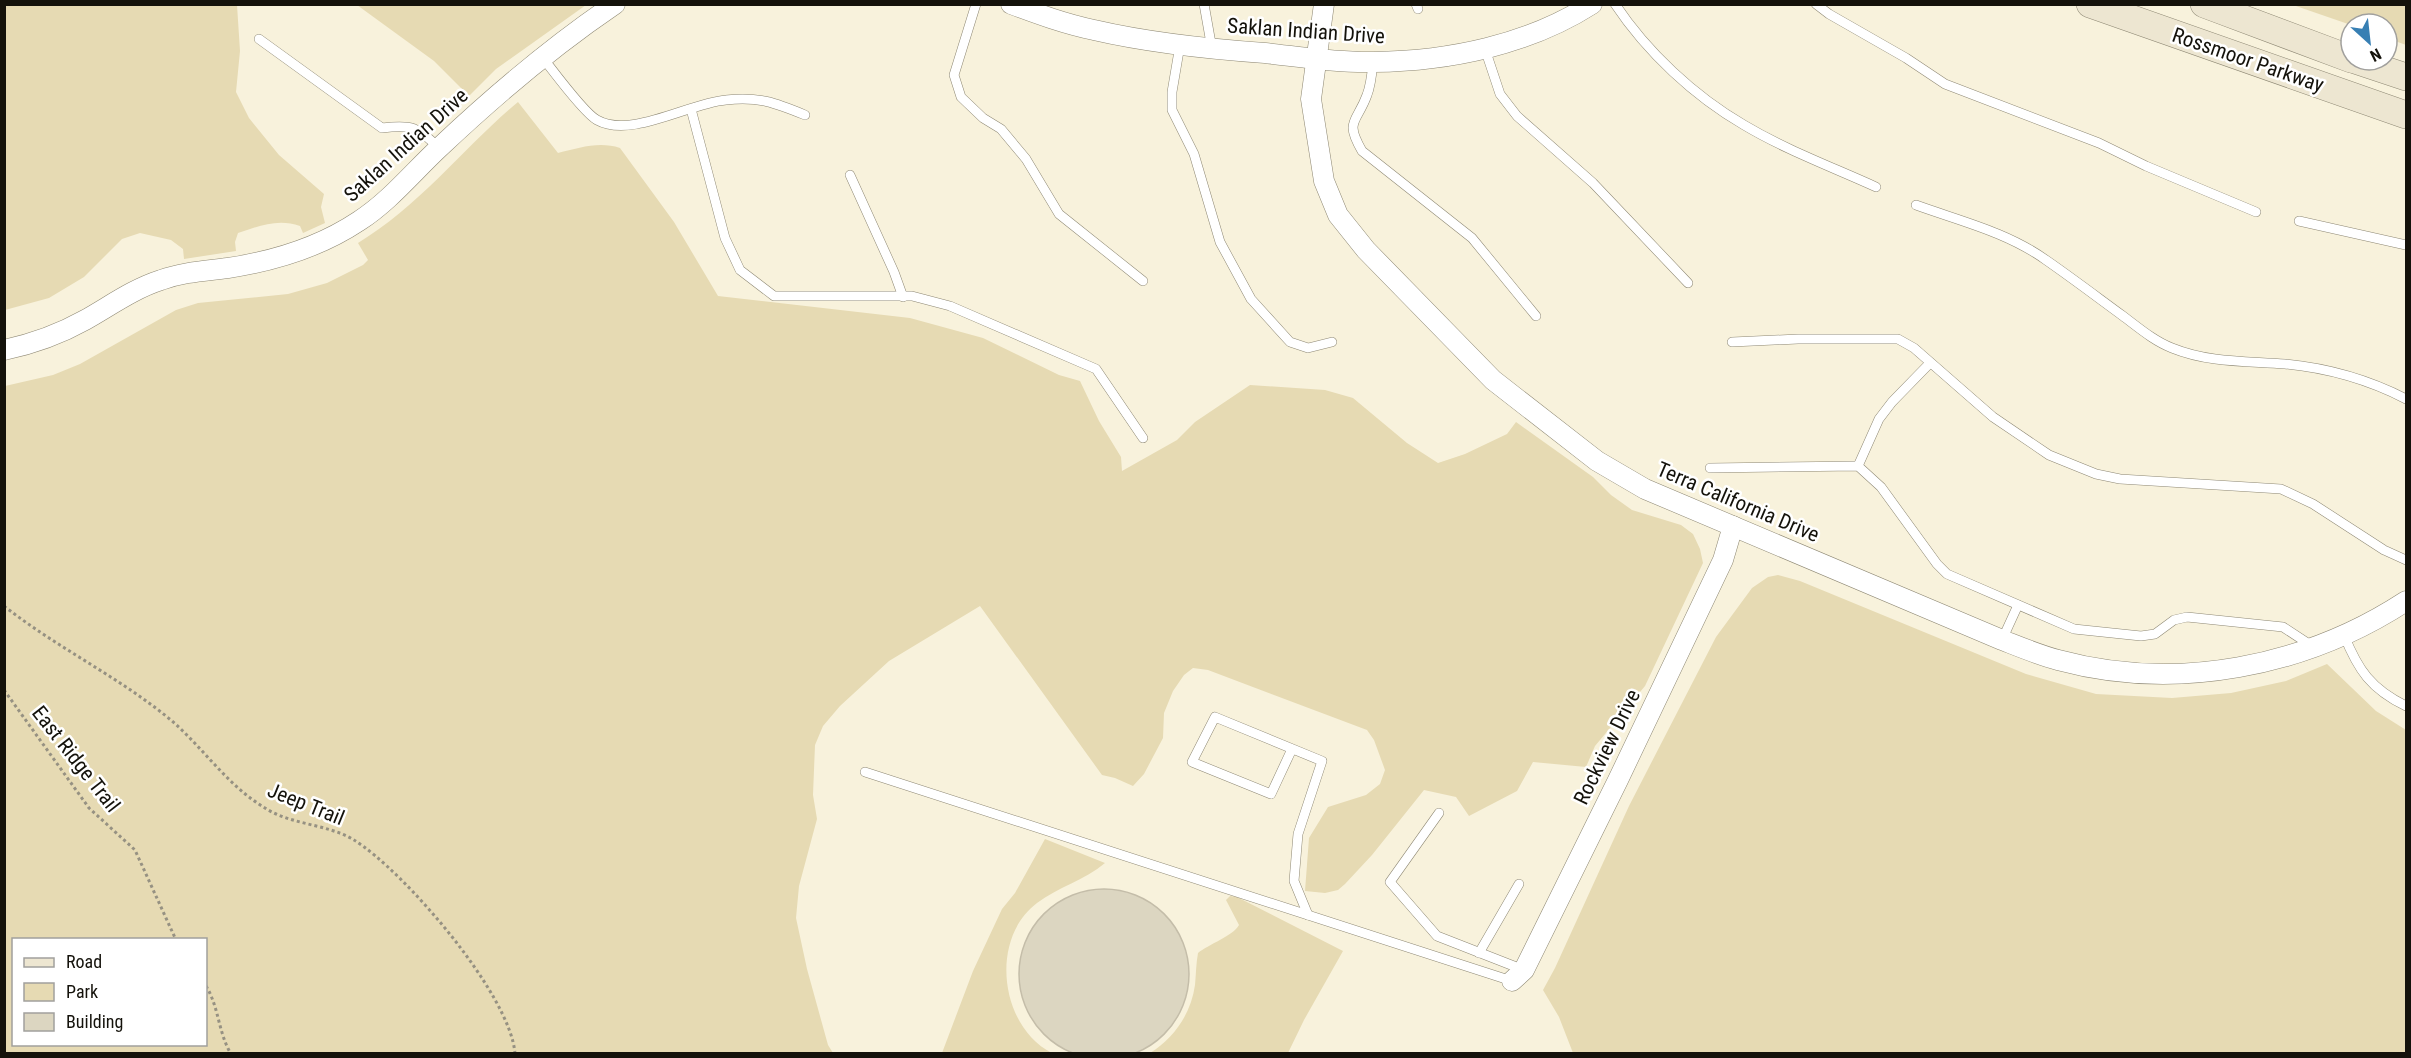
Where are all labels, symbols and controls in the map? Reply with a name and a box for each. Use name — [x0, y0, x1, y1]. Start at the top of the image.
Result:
north arrow — [2339, 12, 2399, 72]
street label: Saklan Indian Drive — [1226, 14, 1386, 48]
street label: Rossmoor Parkway — [2169, 23, 2327, 97]
text: N — [2367, 44, 2384, 66]
street label: Saklan Indian Drive — [339, 83, 473, 207]
street label: Terra California Drive — [1653, 457, 1823, 547]
street label: Rockview Drive — [1569, 685, 1645, 808]
street label: East Ridge Trail — [27, 701, 125, 817]
street label: Jeep Trail — [264, 778, 348, 830]
legend — [12, 938, 207, 1046]
text: Road — [66, 951, 102, 972]
text: Park — [66, 981, 98, 1002]
text: Building — [66, 1011, 123, 1032]

